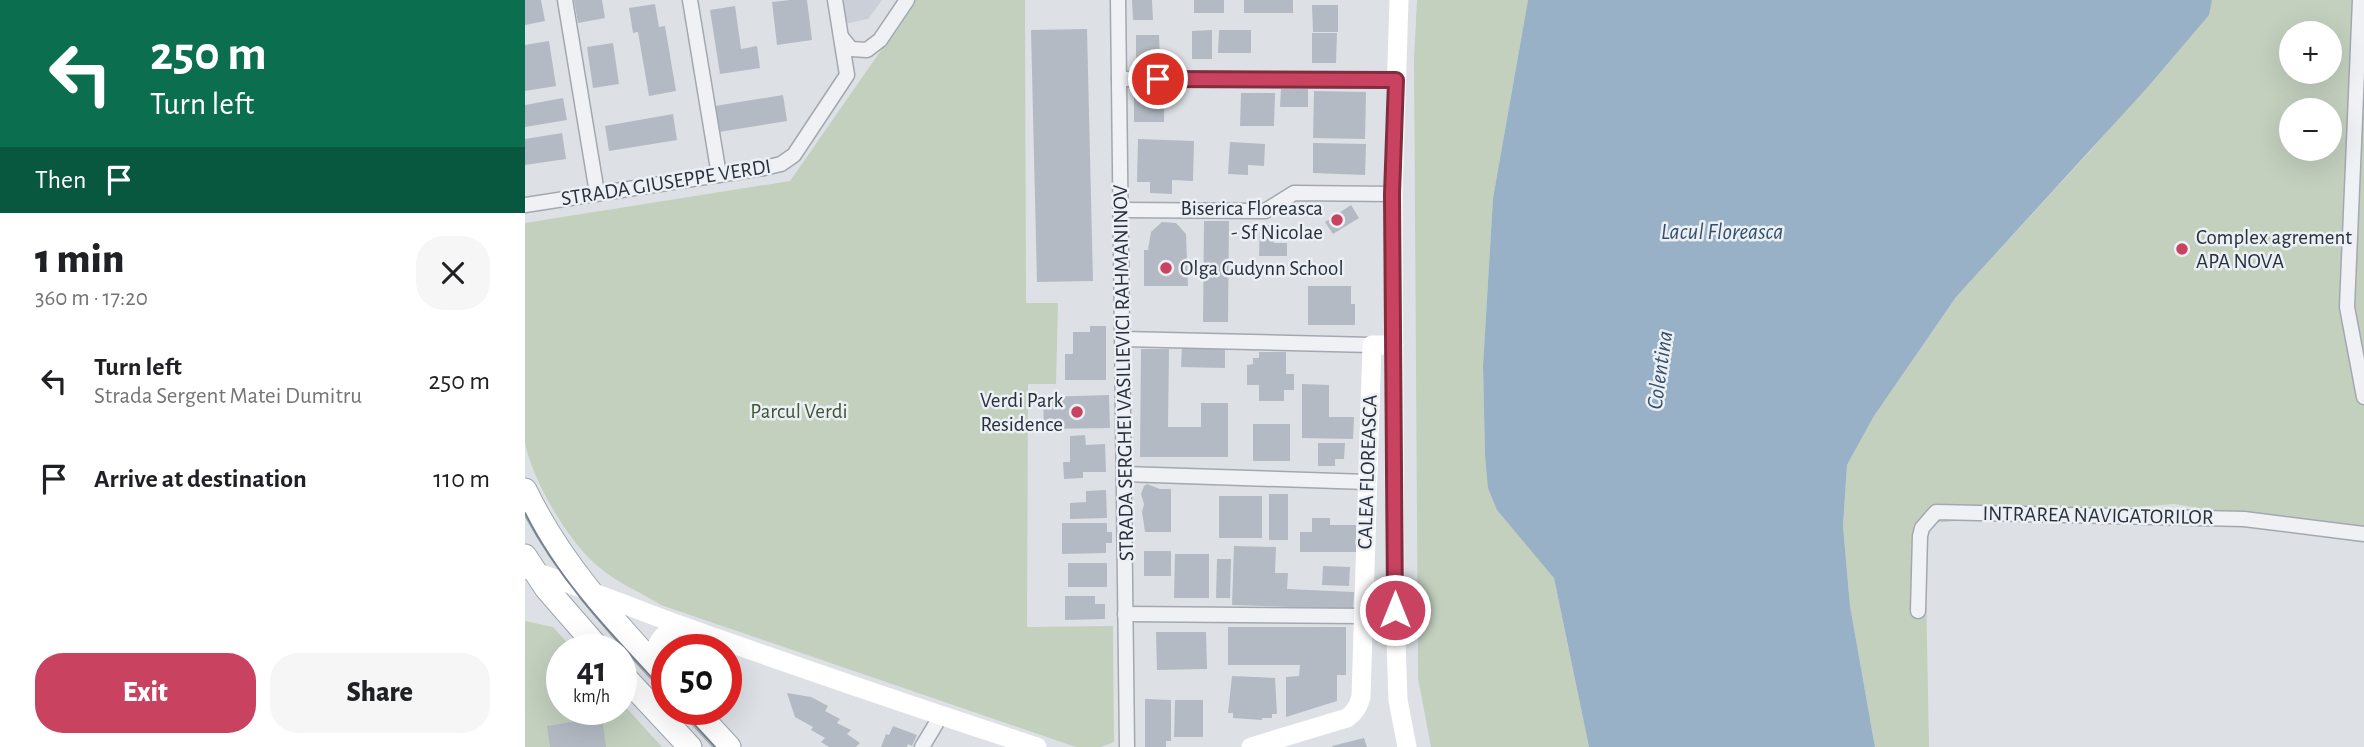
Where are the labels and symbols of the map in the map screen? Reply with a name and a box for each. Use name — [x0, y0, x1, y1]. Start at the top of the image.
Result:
pin — [1128, 49, 1188, 109]
street label: STRADA GIUSEPPE VERDI — [560, 156, 773, 209]
street label: STRADA SERGHEI VASILIEVICI RAHMANINOV — [1110, 184, 1137, 561]
place label: Biserica Floreasca - Sf Nicolae — [1180, 198, 1323, 243]
marker: Biserica Floreasca - Sf Nicolae — [1329, 212, 1345, 228]
water label: Lacul Floreasca — [1661, 221, 1783, 244]
place label: Complex agrement APA NOVA — [2196, 227, 2352, 272]
marker: Complex agrement APA NOVA — [2174, 241, 2190, 257]
place label: Olga Gudynn School — [1180, 258, 1344, 279]
marker: Olga Gudynn School — [1158, 260, 1174, 276]
water label: Colentina — [1644, 329, 1677, 411]
place label: Verdi Park Residence — [980, 390, 1063, 435]
street label: CALEA FLOREASCA — [1354, 394, 1381, 550]
park label: Parcul Verdi — [750, 401, 848, 422]
marker: Verdi Park Residence — [1069, 404, 1085, 420]
street label: INTRAREA NAVIGATORILOR — [1982, 503, 2214, 528]
position arrow — [1358, 573, 1432, 647]
speed limit sign: 50 — [651, 634, 742, 725]

